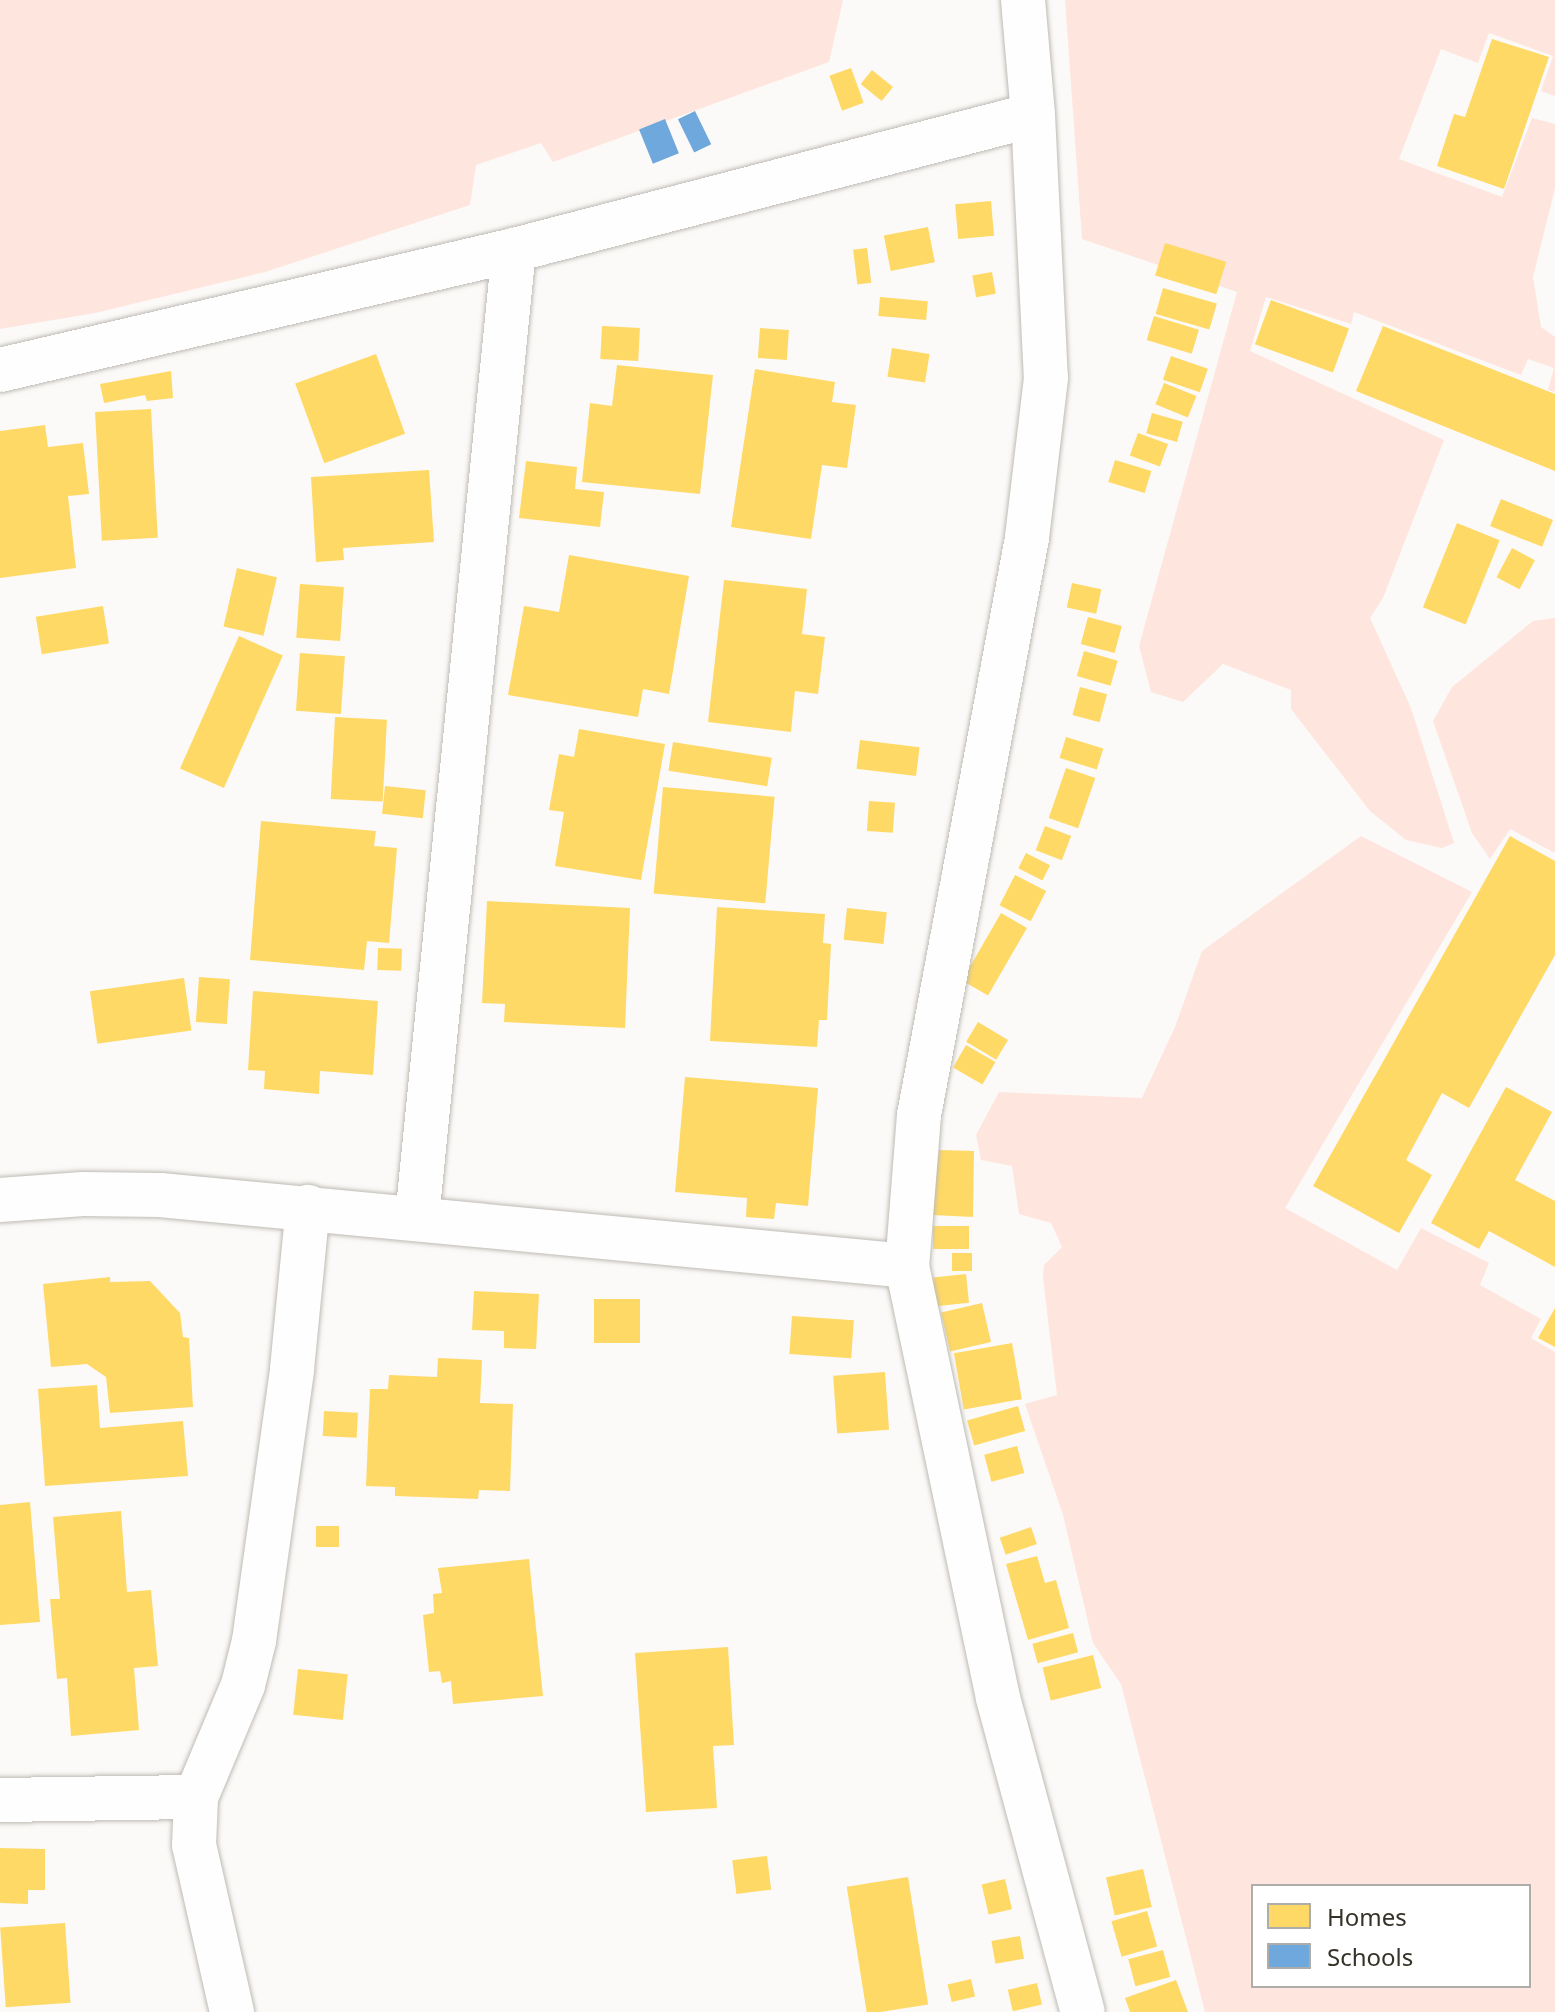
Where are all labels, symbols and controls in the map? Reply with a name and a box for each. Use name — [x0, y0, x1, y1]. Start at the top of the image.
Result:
legend — [1251, 1884, 1531, 1988]
text: Homes — [1327, 1900, 1407, 1933]
text: Schools — [1327, 1940, 1413, 1973]

